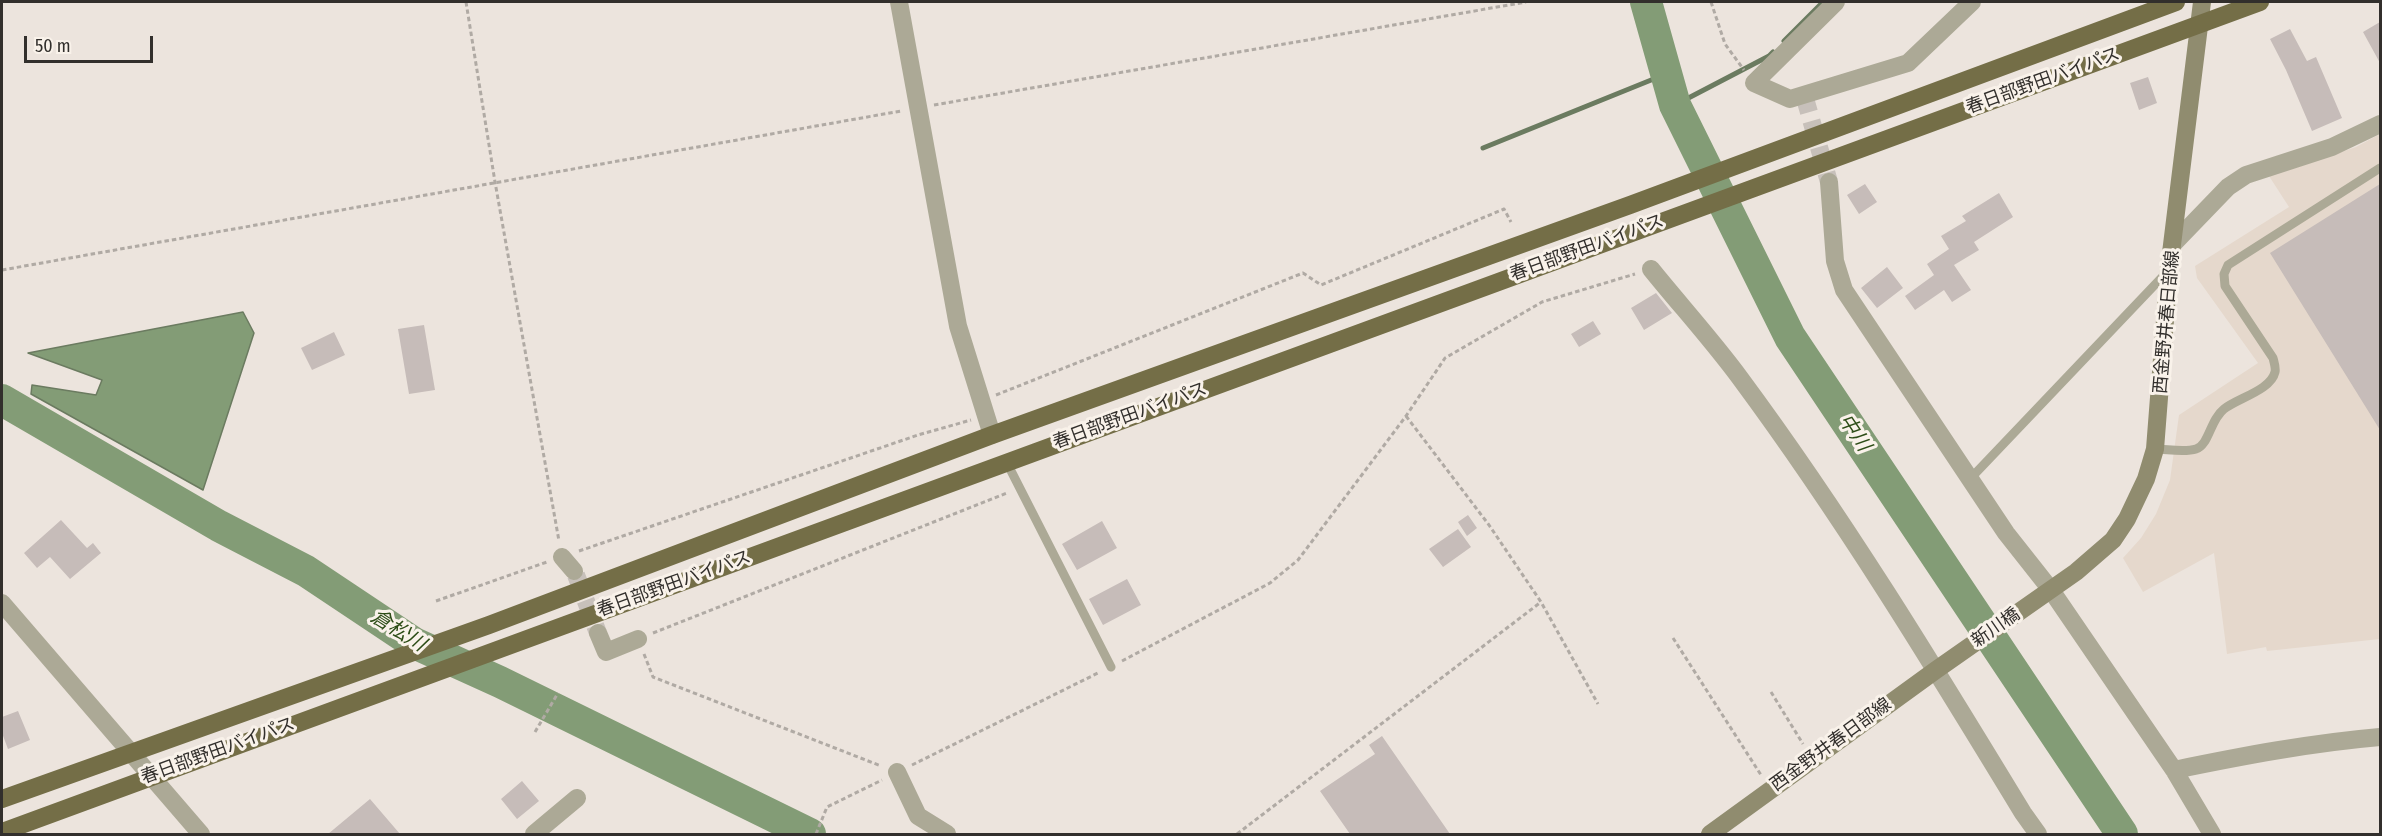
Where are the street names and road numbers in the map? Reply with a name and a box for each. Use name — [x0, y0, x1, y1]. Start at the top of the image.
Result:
street label: 春日部野田バイパス — [1963, 43, 2123, 119]
street label: 春日部野田バイパス — [1507, 210, 1667, 286]
street label: 西金野井春日部線 — [2150, 249, 2184, 395]
street label: 春日部野田バイパス — [1050, 378, 1210, 454]
street label: 春日部野田バイパス — [594, 546, 754, 622]
street label: 新川橋 — [1968, 604, 2024, 652]
street label: 西金野井春日部線 — [1766, 694, 1896, 796]
street label: 春日部野田バイパス — [138, 713, 298, 789]

